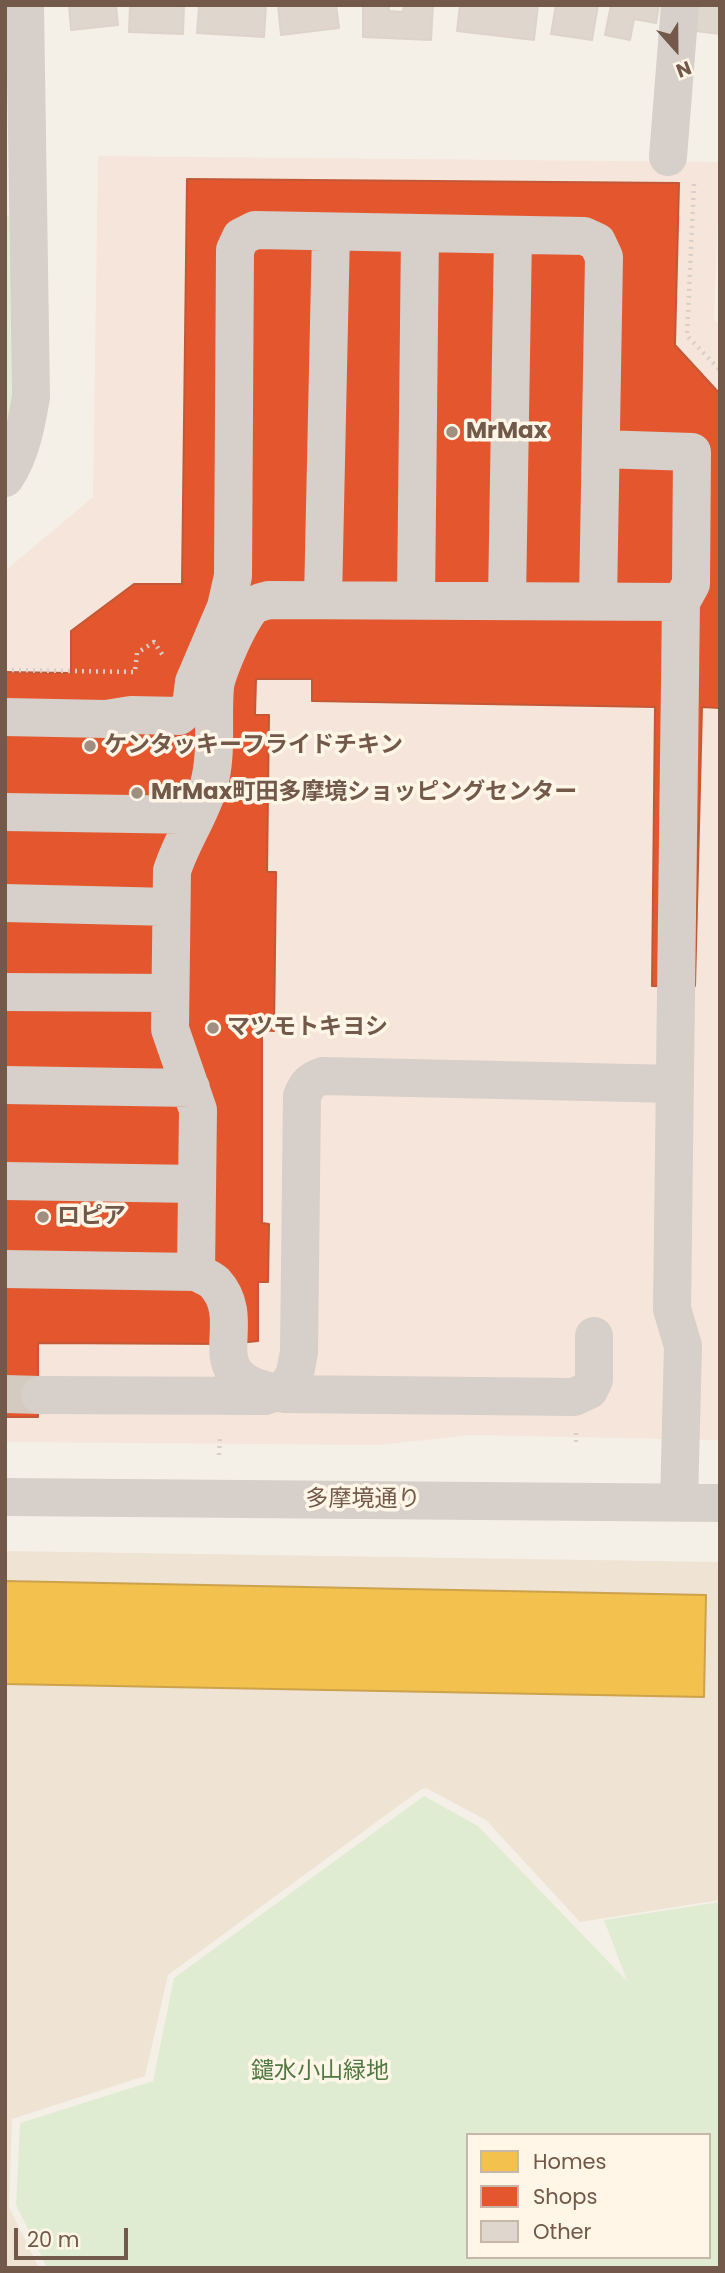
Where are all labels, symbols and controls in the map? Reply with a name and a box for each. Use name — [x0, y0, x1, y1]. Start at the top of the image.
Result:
north arrow — [641, 14, 711, 84]
text: N — [672, 54, 695, 84]
place label: MrMax — [466, 418, 547, 446]
marker: MrMax — [444, 424, 460, 440]
place label: ケンタッキーフライドチキン — [104, 732, 403, 760]
marker: ケンタッキーフライドチキン — [82, 738, 98, 754]
place label: MrMax町田多摩境ショッピングセンター — [151, 779, 577, 807]
marker: MrMax町田多摩境ショッピングセンター — [129, 785, 145, 801]
place label: マツモトキヨシ — [227, 1014, 388, 1042]
marker: マツモトキヨシ — [205, 1020, 221, 1036]
place label: ロピア — [57, 1203, 126, 1231]
marker: ロピア — [35, 1209, 51, 1225]
street label: 多摩境通り — [306, 1486, 420, 1514]
park label: 鑓水小山緑地 — [251, 2058, 389, 2086]
legend — [466, 2133, 711, 2259]
text: Homes — [533, 2147, 607, 2176]
text: Shops — [533, 2182, 597, 2211]
scale bar — [18, 2214, 131, 2258]
text: Other — [533, 2217, 591, 2246]
text: 20 m — [27, 2225, 80, 2254]

